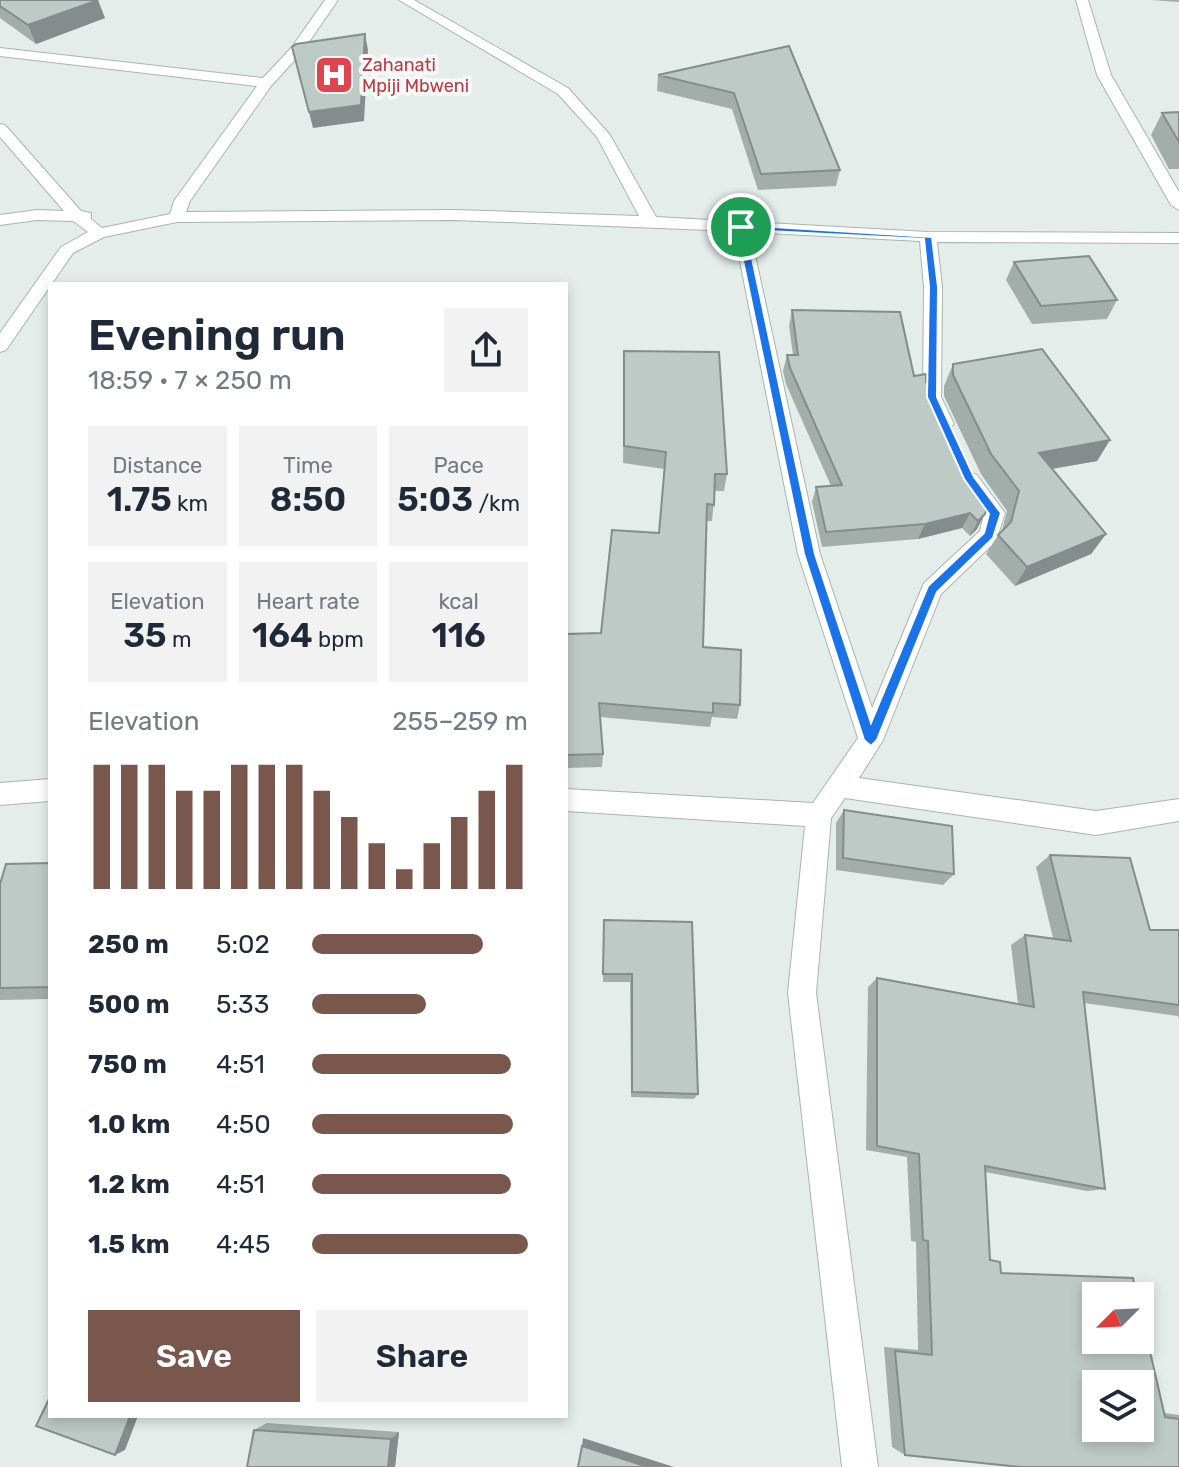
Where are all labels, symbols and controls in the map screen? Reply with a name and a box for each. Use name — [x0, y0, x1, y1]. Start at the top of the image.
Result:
hospital icon: Zahanati Mpiji Mbweni — [313, 54, 355, 96]
place label: Zahanati Mpiji Mbweni — [362, 54, 469, 97]
pin — [707, 193, 775, 261]
icon: arrive — [719, 205, 763, 249]
button: share — [444, 308, 528, 392]
text: Evening run — [88, 309, 346, 361]
text: 18:59 · 7 × 250 m — [88, 365, 292, 396]
text: Distance — [112, 452, 202, 479]
text: Time — [283, 452, 333, 479]
text: Pace — [433, 452, 484, 479]
text: 1.75 — [107, 479, 172, 520]
text: 8:50 — [270, 479, 346, 520]
text: 5:03 — [397, 479, 473, 520]
text: km — [172, 490, 208, 517]
text: /km — [473, 490, 520, 517]
text: Elevation — [110, 588, 204, 615]
text: Heart rate — [256, 588, 360, 615]
text: kcal — [438, 588, 479, 615]
text: 35 — [123, 615, 167, 656]
text: 164 — [252, 615, 313, 656]
text: 116 — [432, 615, 486, 656]
text: m — [167, 626, 192, 653]
text: bpm — [313, 626, 364, 653]
text: Elevation — [88, 706, 199, 737]
text: 255–259 m — [392, 706, 528, 737]
text: 250 m — [88, 929, 169, 960]
text: 5:02 — [216, 929, 270, 960]
text: 500 m — [88, 989, 170, 1020]
text: 5:33 — [216, 989, 269, 1020]
text: 750 m — [88, 1049, 167, 1080]
text: 4:51 — [216, 1049, 265, 1080]
text: 1.0 km — [88, 1109, 170, 1140]
text: 4:50 — [216, 1109, 271, 1140]
text: 1.2 km — [88, 1169, 170, 1200]
text: 4:51 — [216, 1169, 265, 1200]
text: 1.5 km — [88, 1229, 170, 1260]
text: 4:45 — [216, 1229, 270, 1260]
north arrow — [1082, 1282, 1154, 1354]
map controls — [1082, 1282, 1154, 1442]
button: Save — [88, 1310, 300, 1402]
button: Share — [316, 1310, 528, 1402]
button: layers — [1082, 1370, 1154, 1442]

